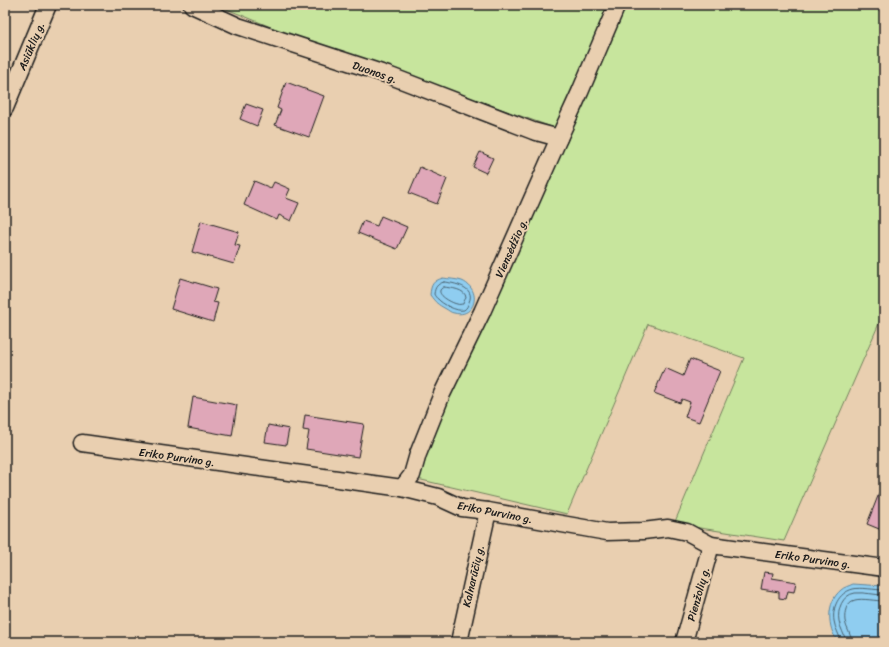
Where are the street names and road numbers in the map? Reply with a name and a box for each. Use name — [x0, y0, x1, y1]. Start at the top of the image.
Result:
street label: Asiūklių g. — [12, 19, 50, 74]
street label: Duonos g. — [350, 56, 400, 89]
street label: Viensėdžio g. — [490, 215, 533, 281]
street label: Eriko Purvino g. — [138, 443, 216, 472]
street label: Eriko Purvino g. — [456, 496, 534, 529]
street label: Kalnarūčių g. — [457, 543, 490, 609]
street label: Eriko Purvino g. — [774, 545, 852, 574]
street label: Pienžolių g. — [682, 565, 715, 624]

